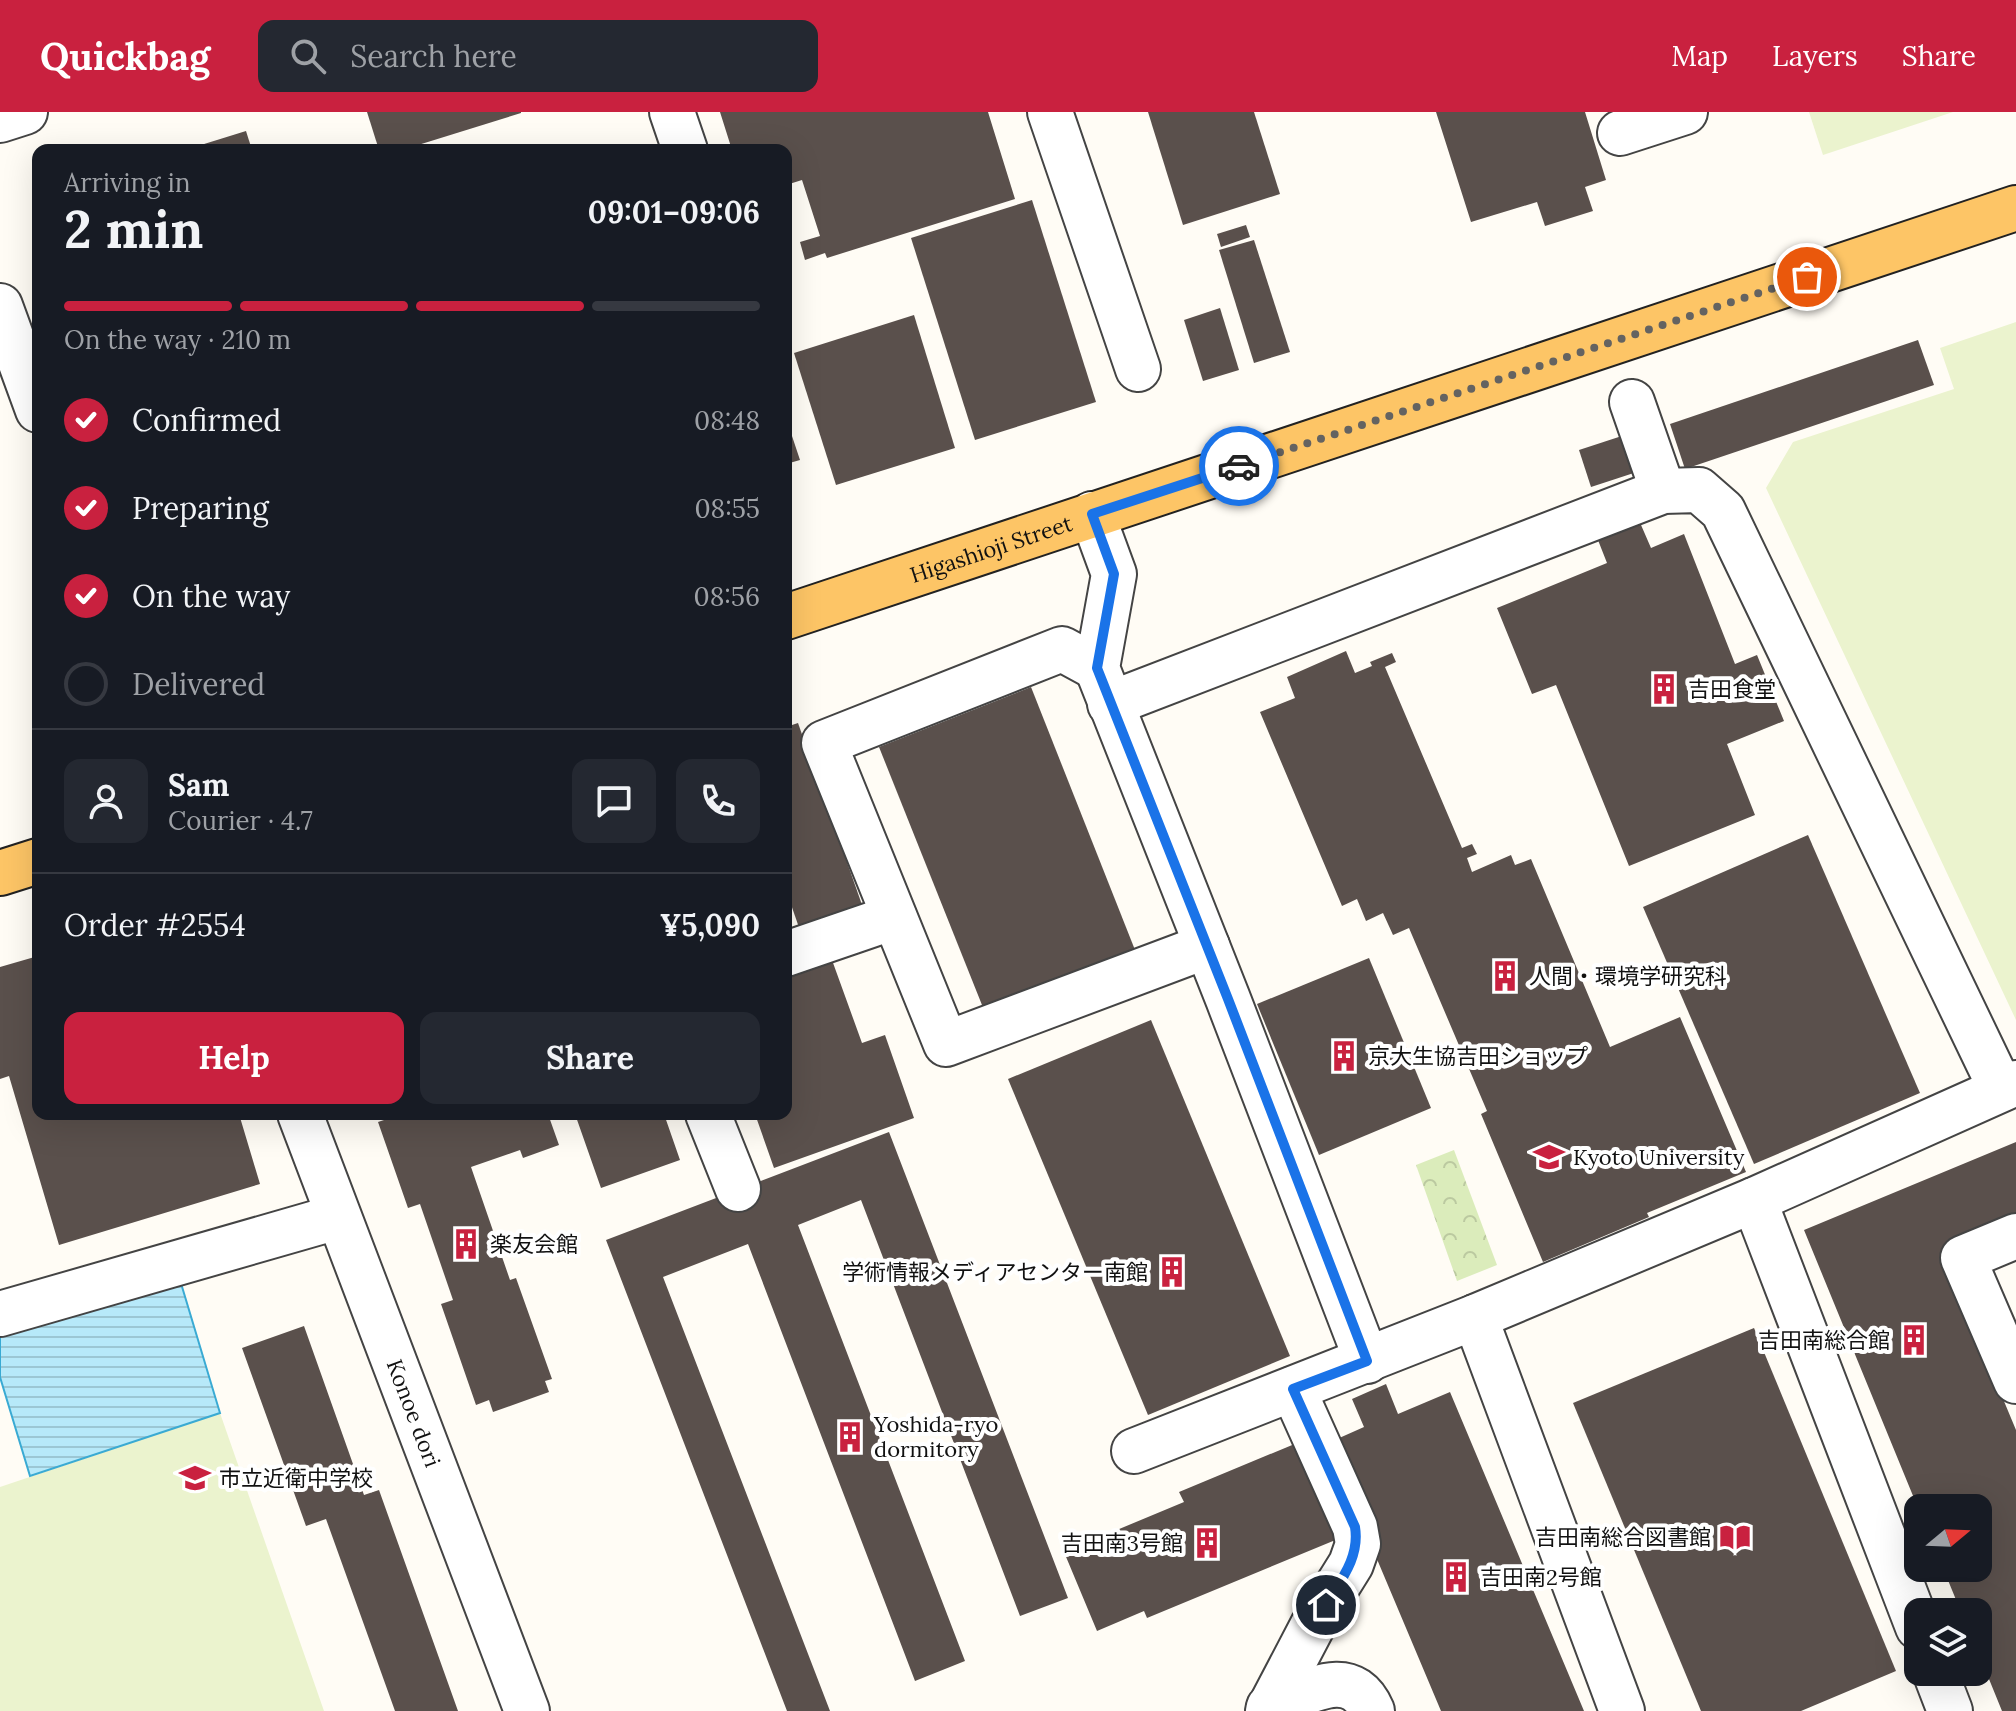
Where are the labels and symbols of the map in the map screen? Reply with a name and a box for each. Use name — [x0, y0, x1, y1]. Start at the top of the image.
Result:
pin — [1773, 243, 1841, 311]
courier — [1199, 426, 1279, 506]
street label: Higashioji Street — [906, 509, 1076, 589]
building icon: 吉田食堂 — [1647, 672, 1681, 706]
place label: 吉田食堂 — [1688, 675, 1776, 703]
building icon: 人間・環境学研究科 — [1488, 959, 1522, 993]
place label: 人間・環境学研究科 — [1529, 962, 1727, 990]
building icon: 京大生協吉田ショップ — [1327, 1039, 1361, 1073]
place label: 京大生協吉田ショップ — [1368, 1042, 1588, 1070]
school or university icon: Kyoto University — [1532, 1140, 1566, 1174]
place label: Kyoto University — [1573, 1143, 1745, 1171]
building icon: 楽友会館 — [449, 1227, 483, 1261]
place label: 楽友会館 — [490, 1230, 578, 1258]
building icon: 学術情報メディアセンター南館 — [1155, 1255, 1189, 1289]
place label: 学術情報メディアセンター南館 — [842, 1258, 1148, 1286]
building icon: 吉田南総合館 — [1897, 1323, 1931, 1357]
place label: 吉田南総合館 — [1758, 1326, 1890, 1354]
street label: Konoe dori — [381, 1355, 447, 1471]
place label: Yoshida-ryo dormitory — [873, 1410, 998, 1463]
building icon: Yoshida-ryo dormitory — [833, 1420, 867, 1454]
school or university icon: 市立近衛中学校 — [178, 1461, 212, 1495]
place label: 市立近衛中学校 — [219, 1464, 373, 1492]
north arrow — [1904, 1494, 1992, 1582]
library icon: 吉田南総合図書館 — [1718, 1520, 1752, 1554]
place label: 吉田南総合図書館 — [1535, 1523, 1711, 1551]
building icon: 吉田南3号館 — [1190, 1526, 1224, 1560]
place label: 吉田南3号館 — [1061, 1529, 1183, 1557]
building icon: 吉田南2号館 — [1439, 1560, 1473, 1594]
place label: 吉田南2号館 — [1480, 1563, 1602, 1591]
pin — [1292, 1571, 1360, 1639]

